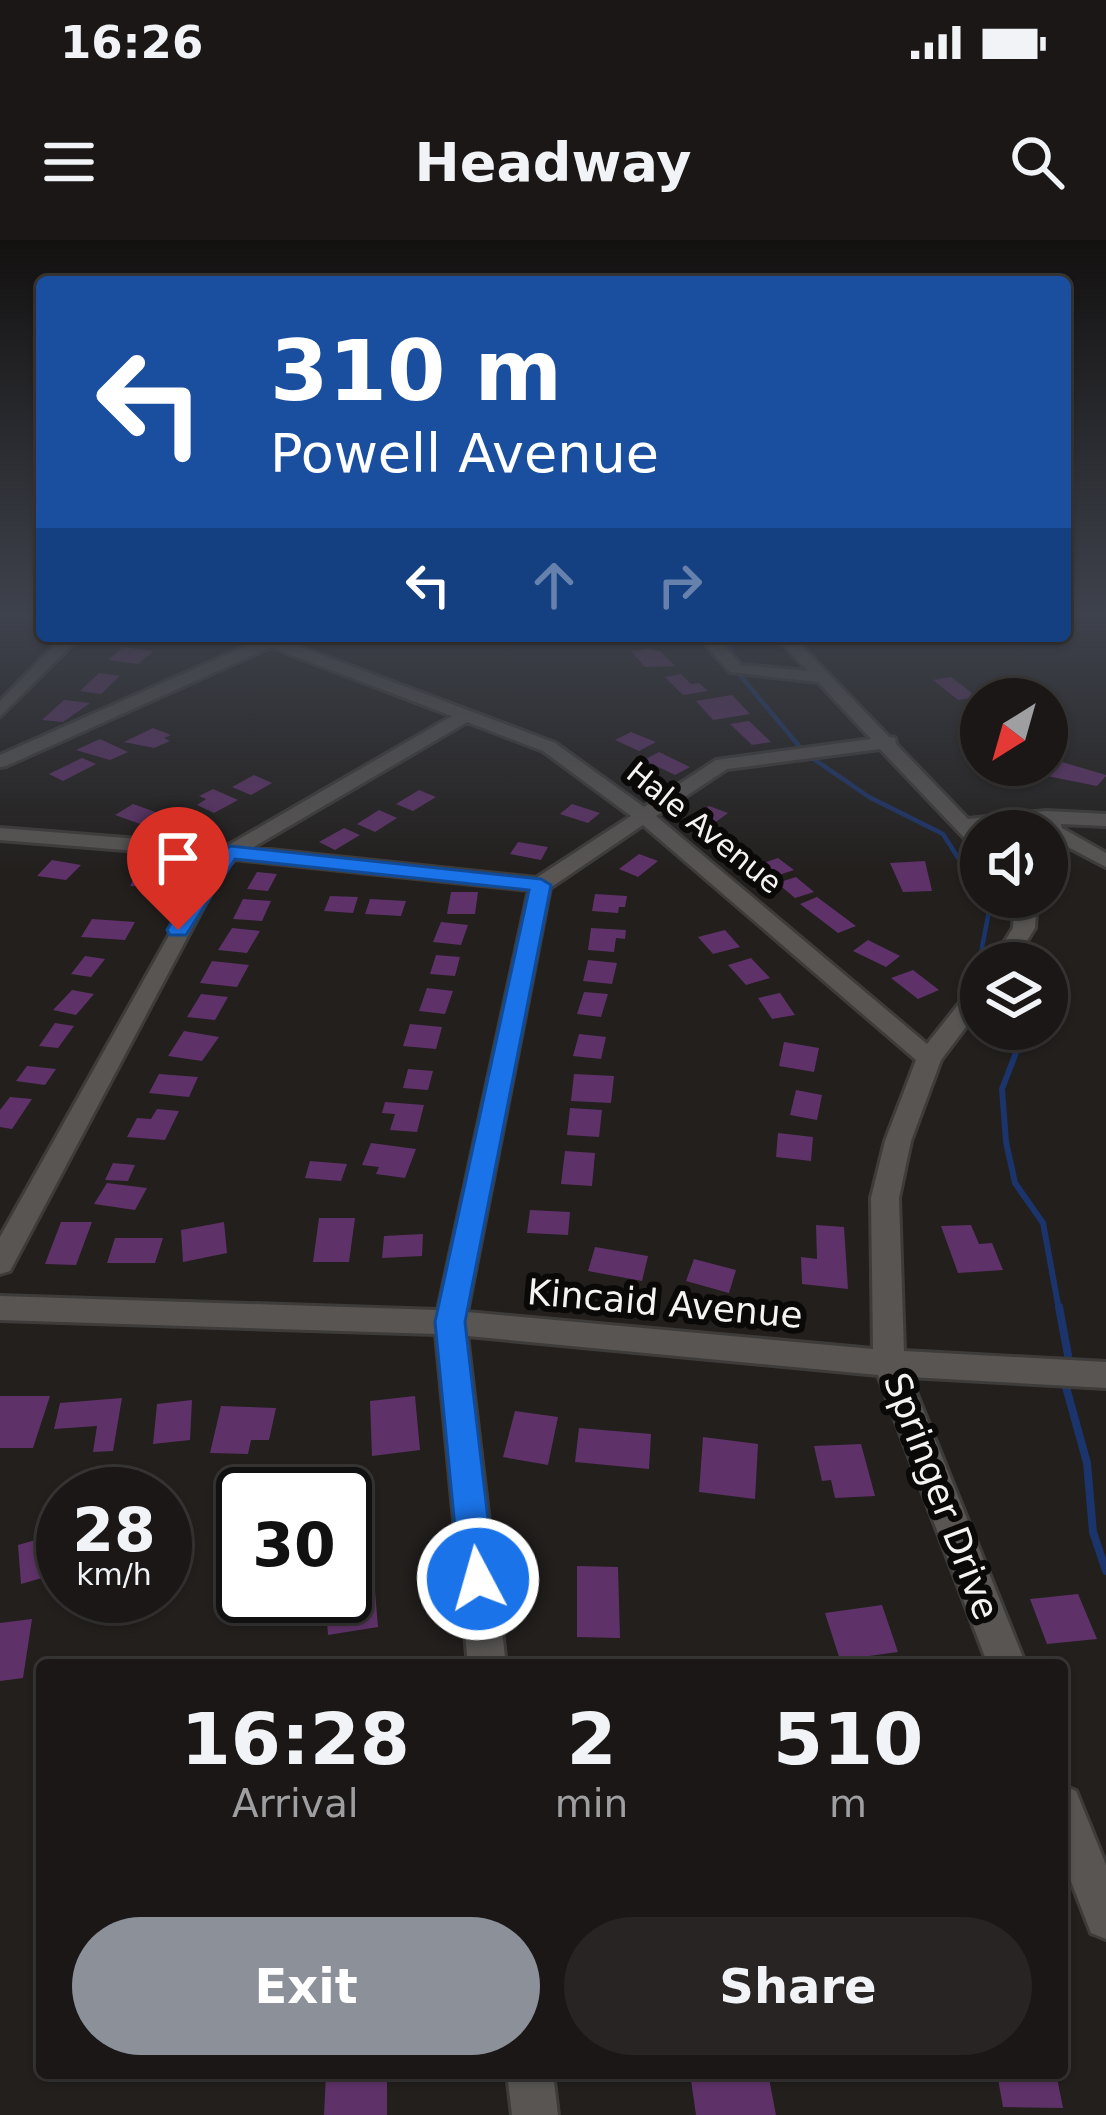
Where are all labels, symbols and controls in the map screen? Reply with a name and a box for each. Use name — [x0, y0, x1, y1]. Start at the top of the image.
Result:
text: 16:26 — [60, 16, 203, 69]
icon: menu — [36, 129, 102, 195]
icon: search — [1004, 129, 1070, 195]
text: Headway — [415, 131, 691, 194]
text: 310 m — [270, 322, 562, 420]
icon: left — [72, 324, 228, 480]
text: Powell Avenue — [270, 422, 659, 485]
icon: left — [395, 552, 461, 618]
icon: ahead — [521, 552, 587, 618]
icon: right — [647, 552, 713, 618]
north arrow — [960, 678, 1068, 786]
map controls — [960, 678, 1068, 1050]
street label: Hale Avenue — [620, 755, 789, 901]
pin — [127, 807, 229, 930]
button: sound — [960, 810, 1068, 918]
icon: arrive — [145, 825, 211, 891]
button: layers — [960, 942, 1068, 1050]
street label: Kincaid Avenue — [526, 1271, 804, 1336]
street label: Springer Drive — [876, 1367, 1007, 1625]
speed limit sign: 30 — [216, 1467, 372, 1623]
text: 28 — [72, 1495, 156, 1565]
position arrow — [415, 1516, 541, 1642]
text: km/h — [76, 1557, 152, 1592]
text: 16:28 — [181, 1697, 410, 1781]
text: 2 — [566, 1697, 616, 1781]
text: 510 — [773, 1697, 923, 1781]
text: Arrival — [232, 1781, 359, 1826]
text: min — [555, 1781, 628, 1826]
text: m — [829, 1781, 867, 1826]
button: Exit — [72, 1917, 540, 2055]
button: Share — [564, 1917, 1032, 2055]

